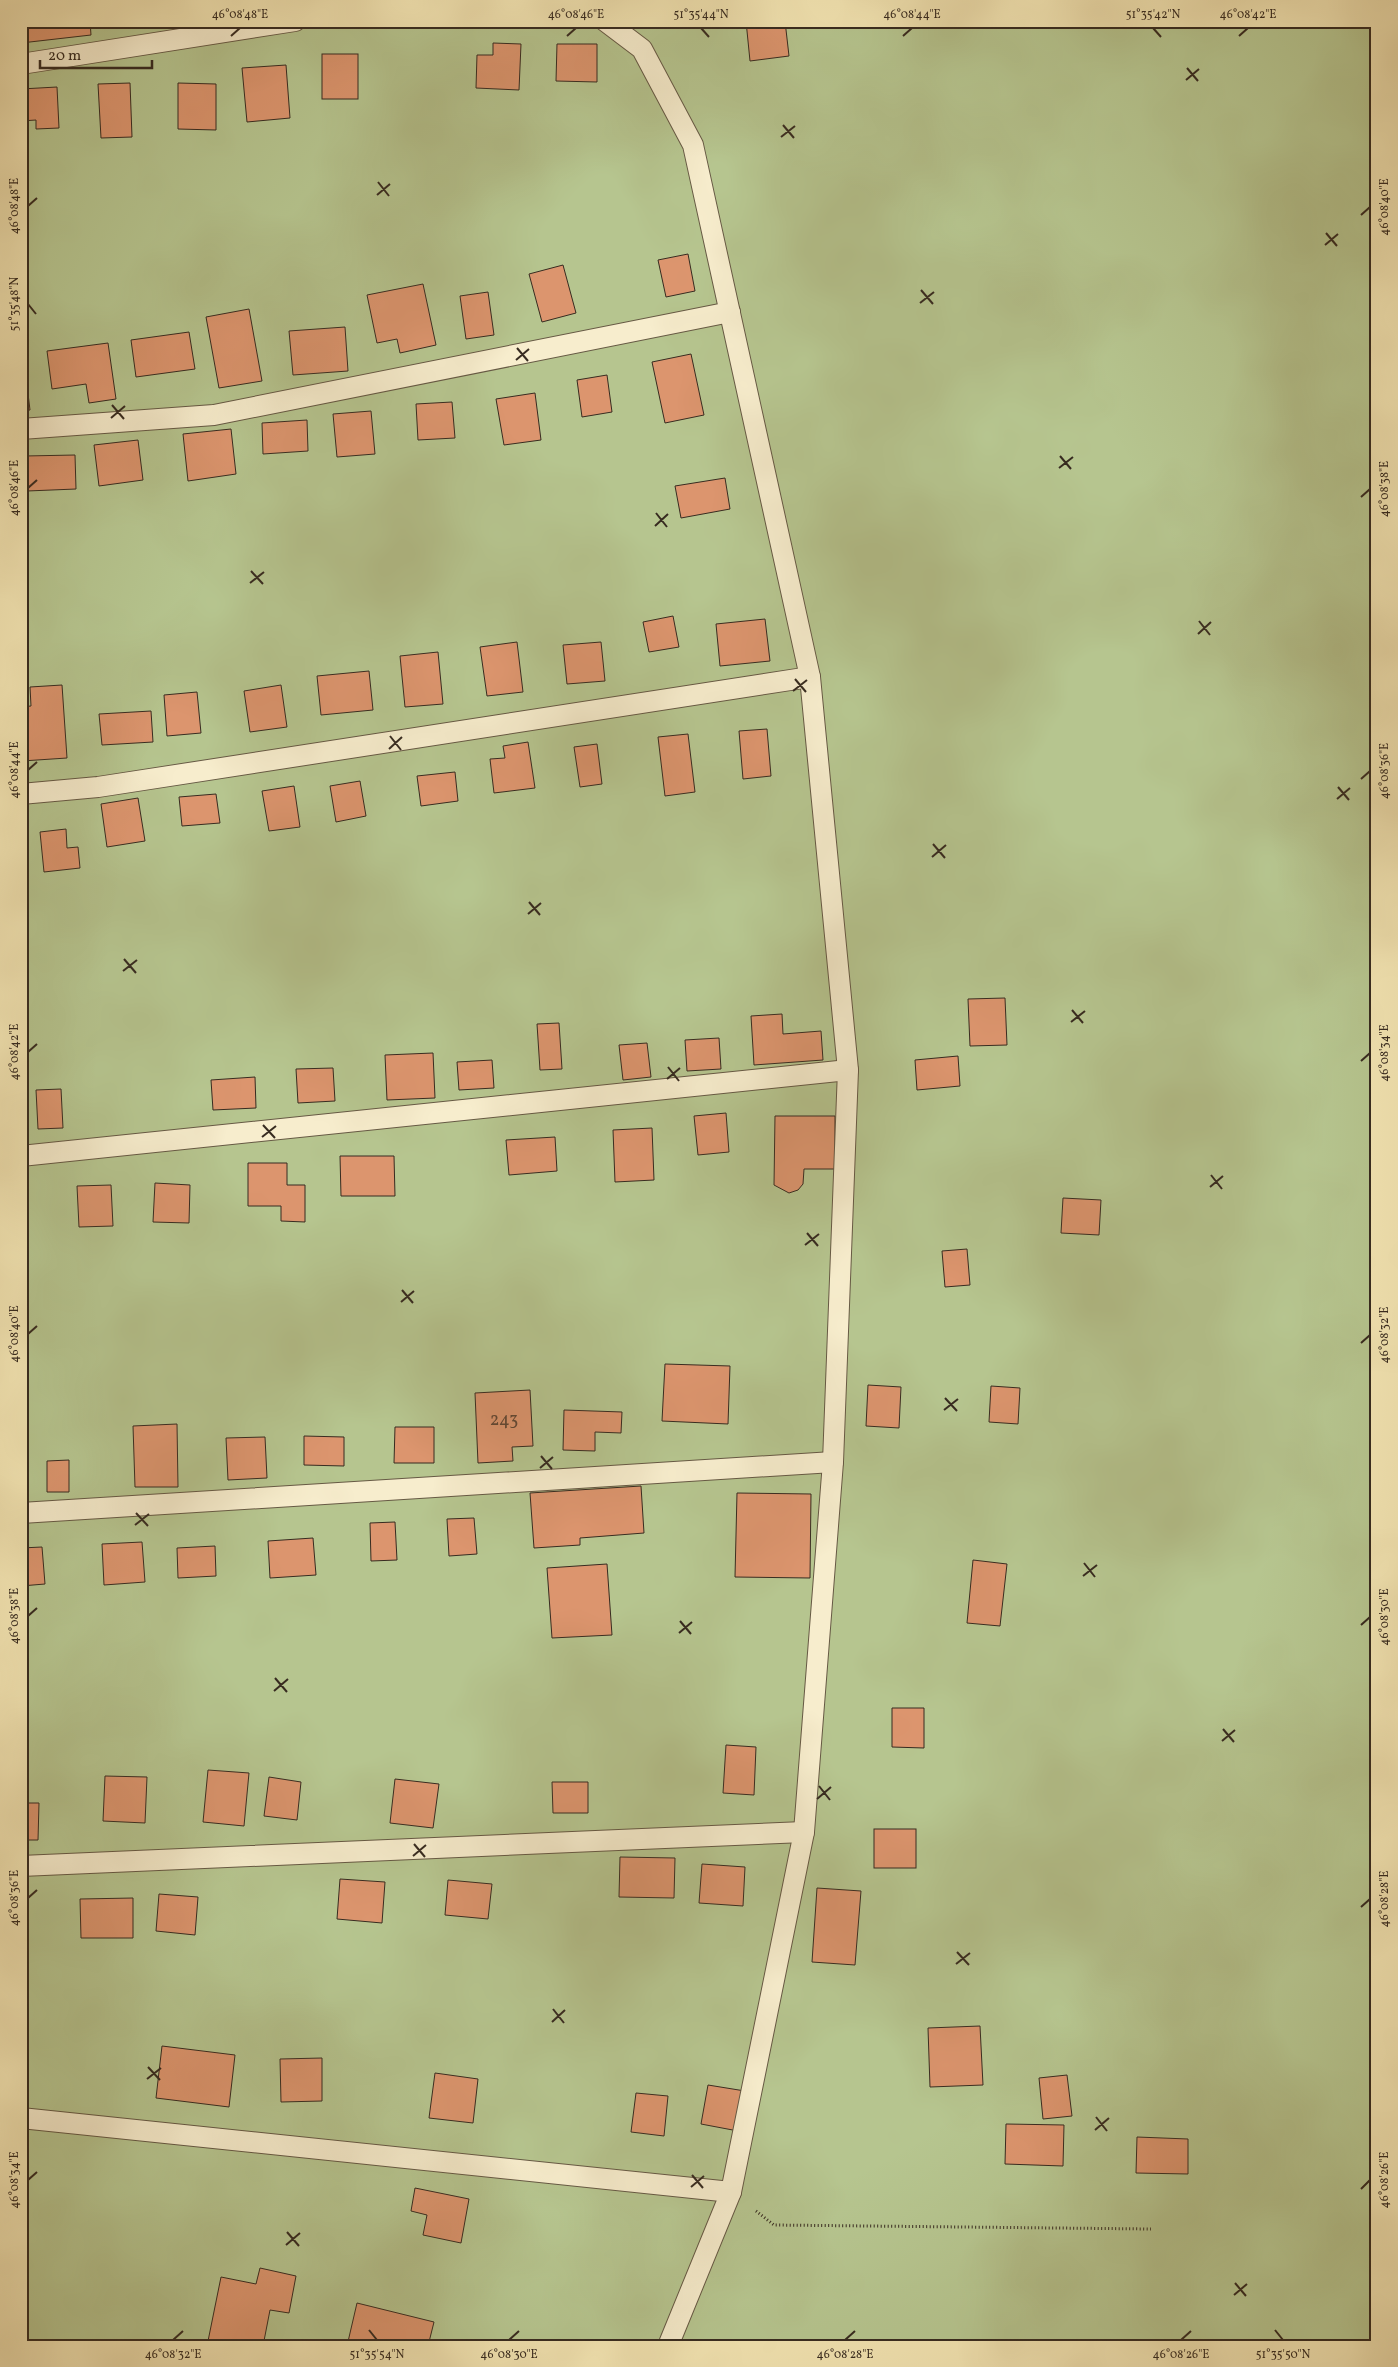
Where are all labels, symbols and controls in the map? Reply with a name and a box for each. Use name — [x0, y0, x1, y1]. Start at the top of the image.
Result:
text: 46°08'48"E — [212, 7, 268, 23]
text: 46°08'46"E — [548, 7, 604, 23]
text: 51°35'44"N — [673, 7, 729, 23]
text: 46°08'44"E — [883, 7, 941, 23]
text: 51°35'42"N — [1126, 7, 1180, 23]
text: 46°08'42"E — [1220, 7, 1276, 23]
scale bar — [40, 38, 152, 70]
text: 20 m — [48, 46, 81, 67]
text: 46°08'48"E — [7, 178, 23, 234]
text: 46°08'40"E — [1377, 178, 1393, 236]
text: 51°35'48"N — [7, 277, 23, 331]
text: 46°08'46"E — [7, 460, 23, 516]
text: 46°08'38"E — [1377, 461, 1393, 517]
text: 46°08'44"E — [7, 741, 23, 799]
text: 46°08'36"E — [1377, 743, 1393, 799]
text: 46°08'42"E — [7, 1024, 23, 1080]
text: 46°08'34"E — [1377, 1024, 1393, 1082]
text: 46°08'40"E — [7, 1305, 23, 1363]
text: 46°08'32"E — [1377, 1307, 1393, 1363]
house number: 243 — [490, 1408, 518, 1433]
text: 46°08'38"E — [7, 1588, 23, 1644]
text: 46°08'30"E — [1377, 1588, 1393, 1646]
text: 46°08'36"E — [7, 1870, 23, 1926]
text: 46°08'28"E — [1377, 1871, 1393, 1927]
text: 46°08'34"E — [7, 2151, 23, 2209]
text: 46°08'26"E — [1377, 2152, 1393, 2208]
text: 46°08'32"E — [145, 2347, 201, 2363]
text: 51°35'54"N — [350, 2347, 404, 2363]
text: 46°08'30"E — [480, 2347, 538, 2363]
text: 46°08'28"E — [817, 2347, 873, 2363]
text: 46°08'26"E — [1153, 2347, 1209, 2363]
text: 51°35'50"N — [1256, 2347, 1310, 2363]

